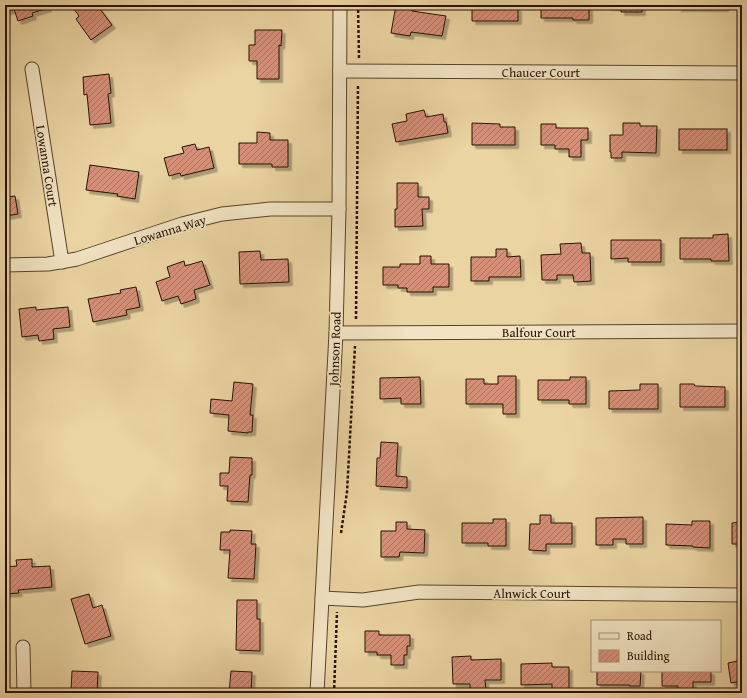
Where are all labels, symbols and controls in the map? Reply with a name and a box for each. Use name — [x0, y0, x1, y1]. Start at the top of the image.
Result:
street label: Chaucer Court — [502, 63, 581, 82]
street label: Lowanna Court — [31, 124, 63, 209]
street label: Lowanna Way — [131, 210, 209, 250]
street label: Johnson Road — [324, 311, 346, 389]
street label: Balfour Court — [502, 323, 576, 342]
street label: Alnwick Court — [493, 584, 571, 603]
legend — [591, 620, 721, 672]
text: Road — [627, 627, 653, 644]
text: Building — [627, 647, 670, 664]

